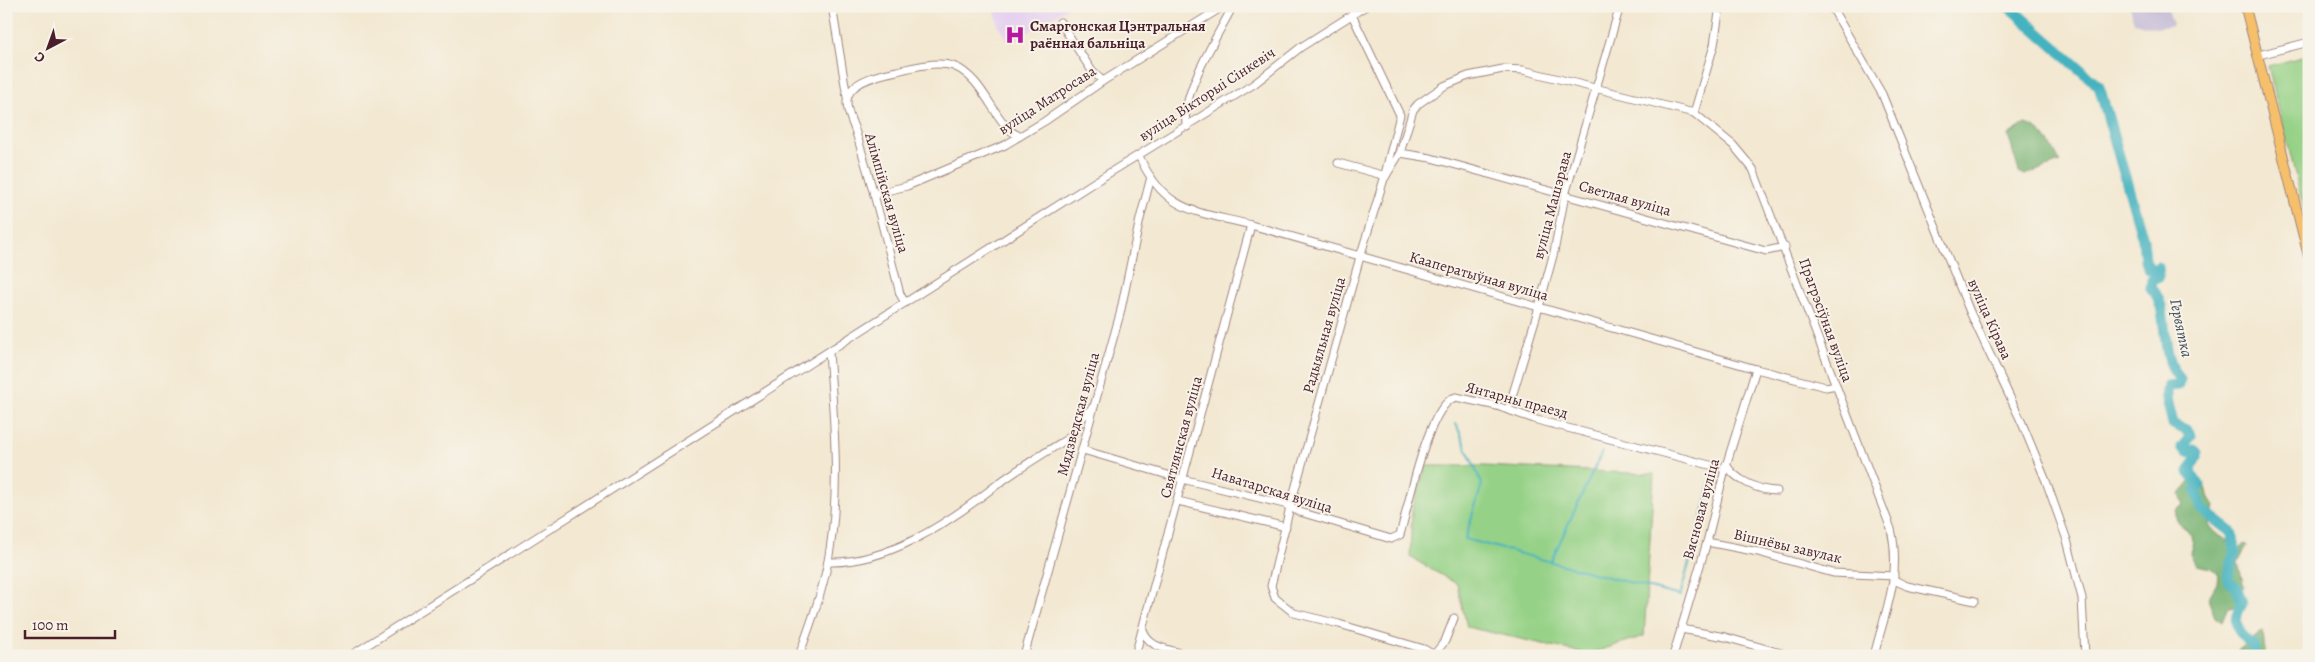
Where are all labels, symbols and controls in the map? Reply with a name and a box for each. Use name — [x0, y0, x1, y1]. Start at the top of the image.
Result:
place label: Смаргонская Цэнтральная раённая бальніца — [1030, 16, 1206, 53]
north arrow — [22, 22, 72, 72]
hospital icon: Смаргонская Цэнтральная раённая бальніца — [1004, 24, 1026, 46]
street label: вуліца Вікторыі Сінкевіч — [1135, 42, 1279, 146]
text: С — [30, 47, 49, 67]
street label: вуліца Матросава — [994, 61, 1100, 139]
street label: Алімпійская вуліца — [860, 130, 914, 255]
street label: вуліца Машэрава — [1528, 149, 1576, 261]
street label: Светлая вуліца — [1577, 175, 1674, 221]
street label: Кааператыўная вуліца — [1407, 247, 1551, 305]
street label: Прагрэсіўная вуліца — [1794, 255, 1858, 385]
street label: Радыяльная вуліца — [1298, 274, 1350, 396]
street label: вуліца Кірава — [1963, 275, 2017, 363]
water label: Гервятка — [2164, 297, 2198, 359]
street label: Мядзведская вуліца — [1052, 350, 1104, 478]
street label: Святлянская вуліца — [1155, 374, 1207, 500]
street label: Янтарны праезд — [1464, 377, 1570, 423]
street label: Вясновая вуліца — [1678, 456, 1724, 562]
street label: Наватарская вуліца — [1209, 462, 1335, 518]
street label: Вішнёвы завулак — [1732, 524, 1844, 568]
scale bar — [25, 607, 115, 639]
text: 100 m — [32, 615, 69, 635]

